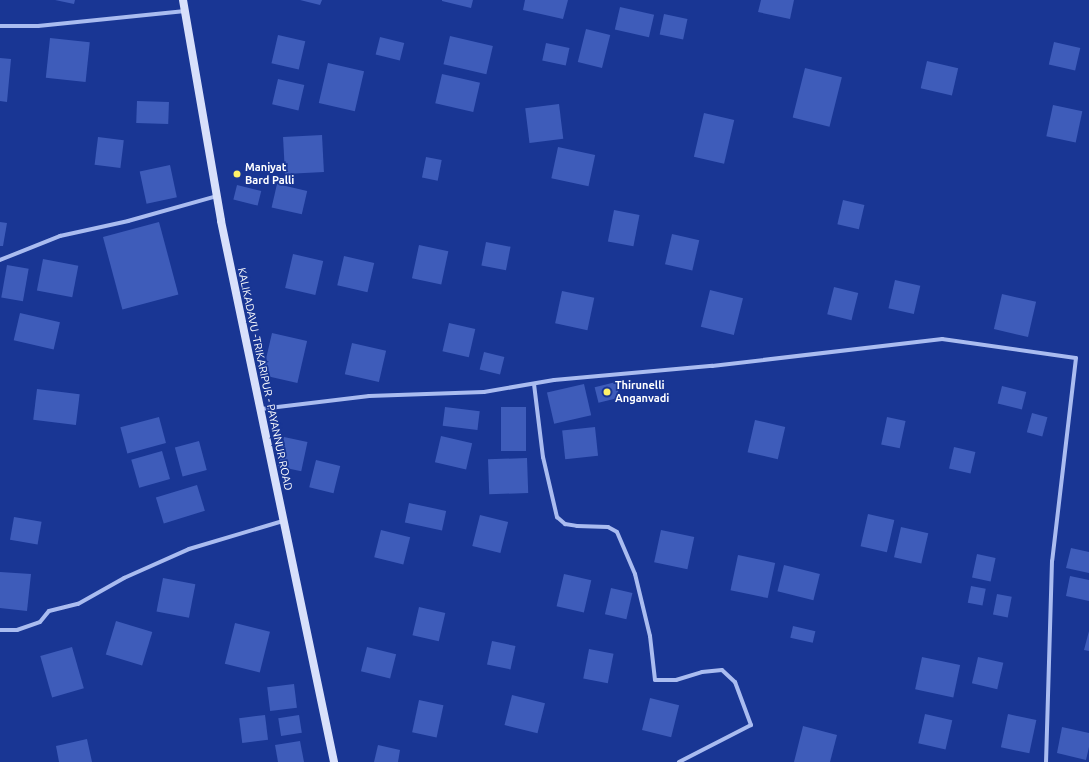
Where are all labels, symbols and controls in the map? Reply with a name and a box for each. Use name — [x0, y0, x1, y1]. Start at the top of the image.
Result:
place label: Maniyat Bard Palli — [245, 161, 294, 187]
marker: Maniyat Bard Palli — [232, 169, 242, 179]
street label: KALIKADAVU -TRIKARIPUR - PAYANNUR ROAD — [235, 266, 295, 492]
place label: Thirunelli Anganvadi — [615, 379, 669, 405]
marker: Thirunelli Anganvadi — [602, 387, 612, 397]

